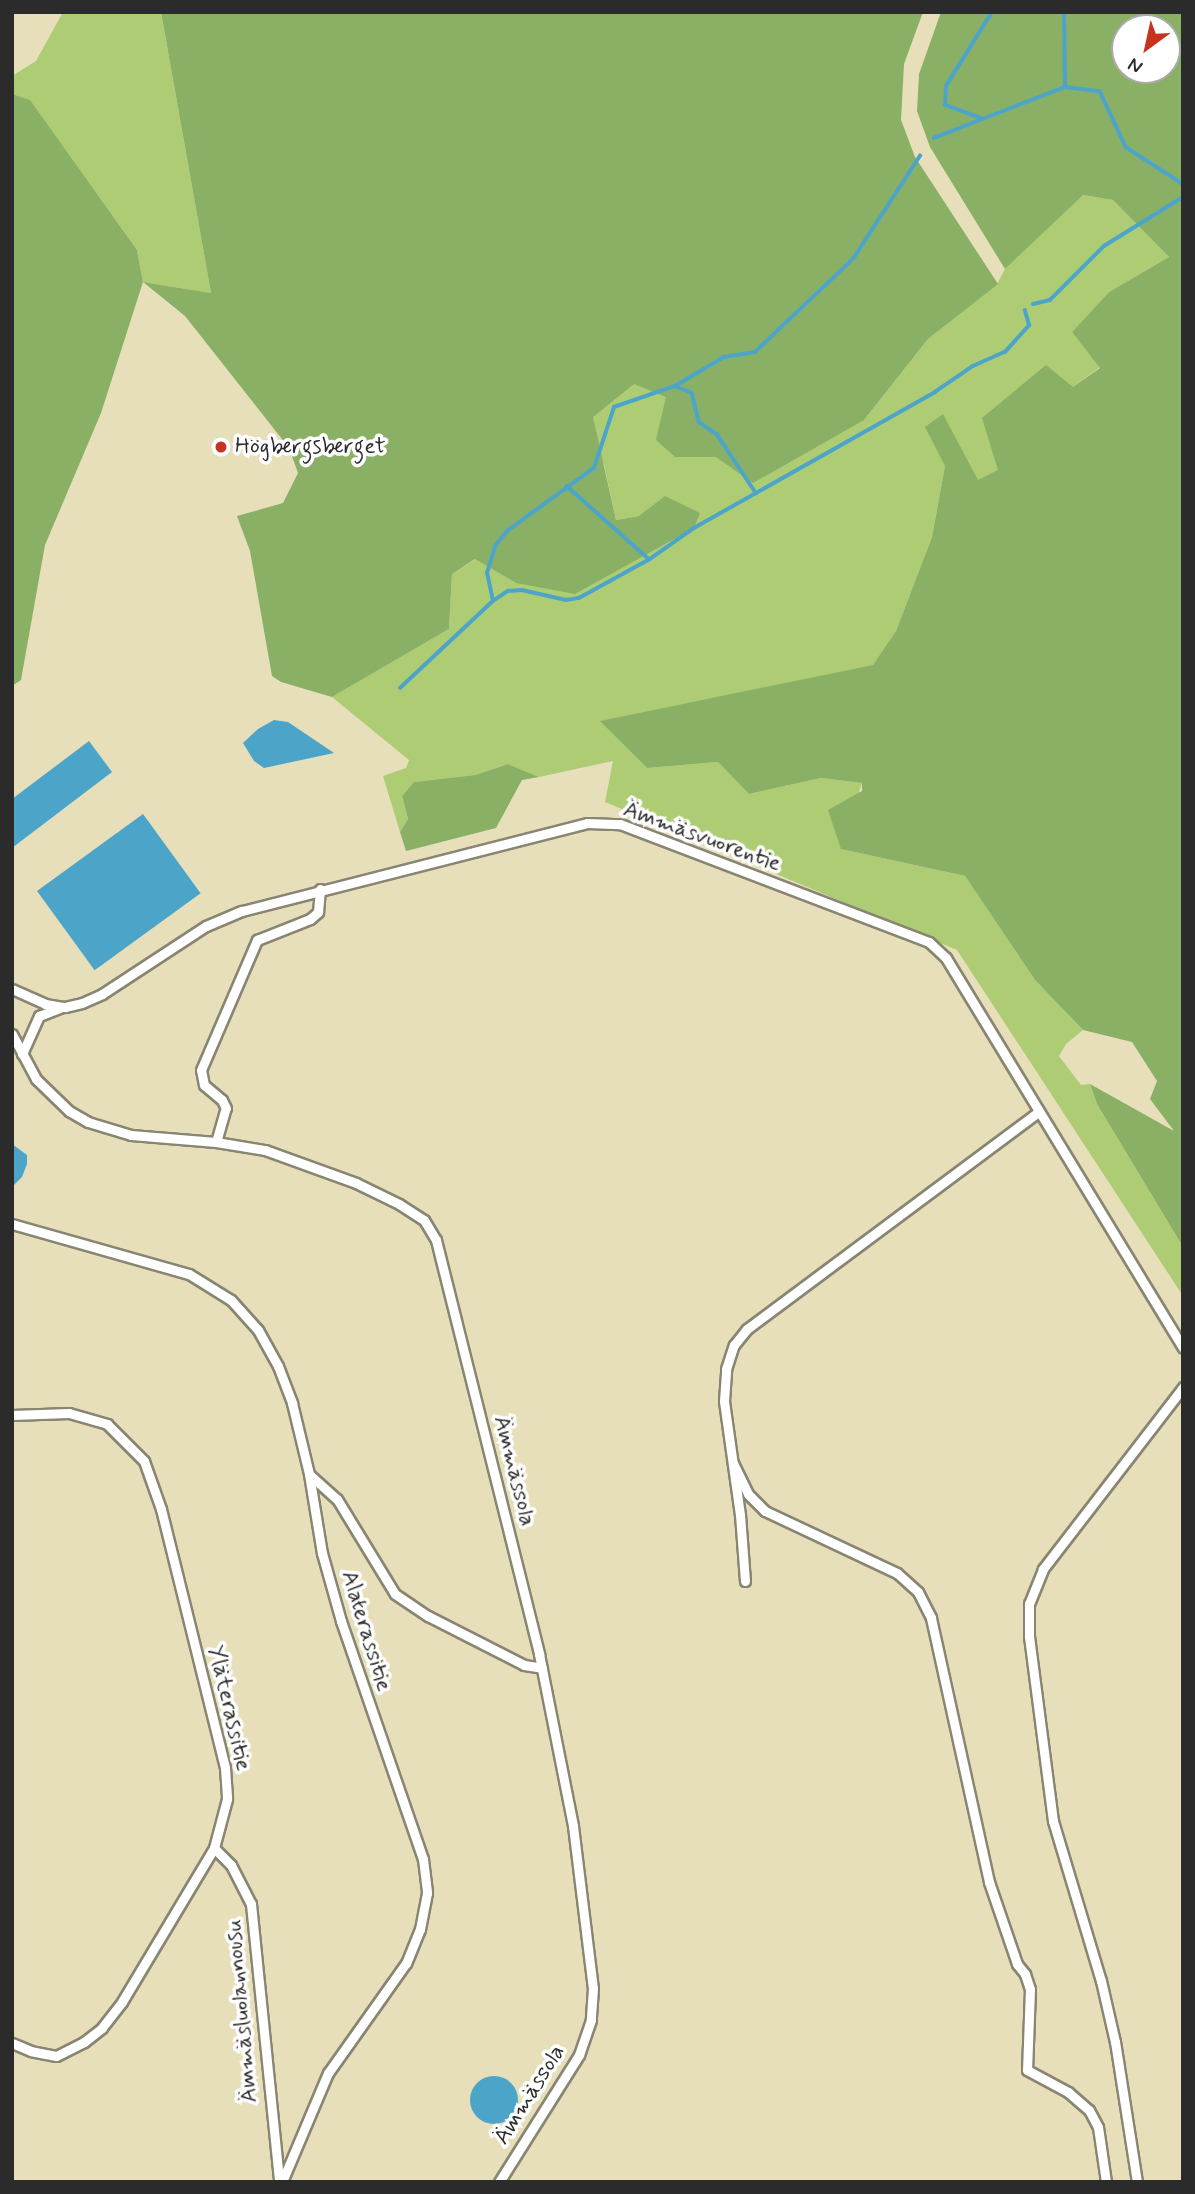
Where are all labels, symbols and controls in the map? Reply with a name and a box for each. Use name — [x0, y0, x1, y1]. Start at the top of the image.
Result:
north arrow — [1111, 14, 1181, 84]
text: N — [1123, 51, 1147, 79]
place label: Högbergsberget — [235, 433, 386, 461]
marker: Högbergsberget — [213, 439, 229, 455]
street label: Ämmäsvuorentie — [619, 796, 785, 878]
street label: Ämmässola — [487, 1413, 541, 1529]
street label: Alaterassitie — [335, 1567, 397, 1695]
street label: Yläterassitie — [201, 1642, 257, 1774]
street label: Ämmäsluolannousu — [220, 1918, 264, 2104]
street label: Ämmässola — [488, 2040, 572, 2150]

